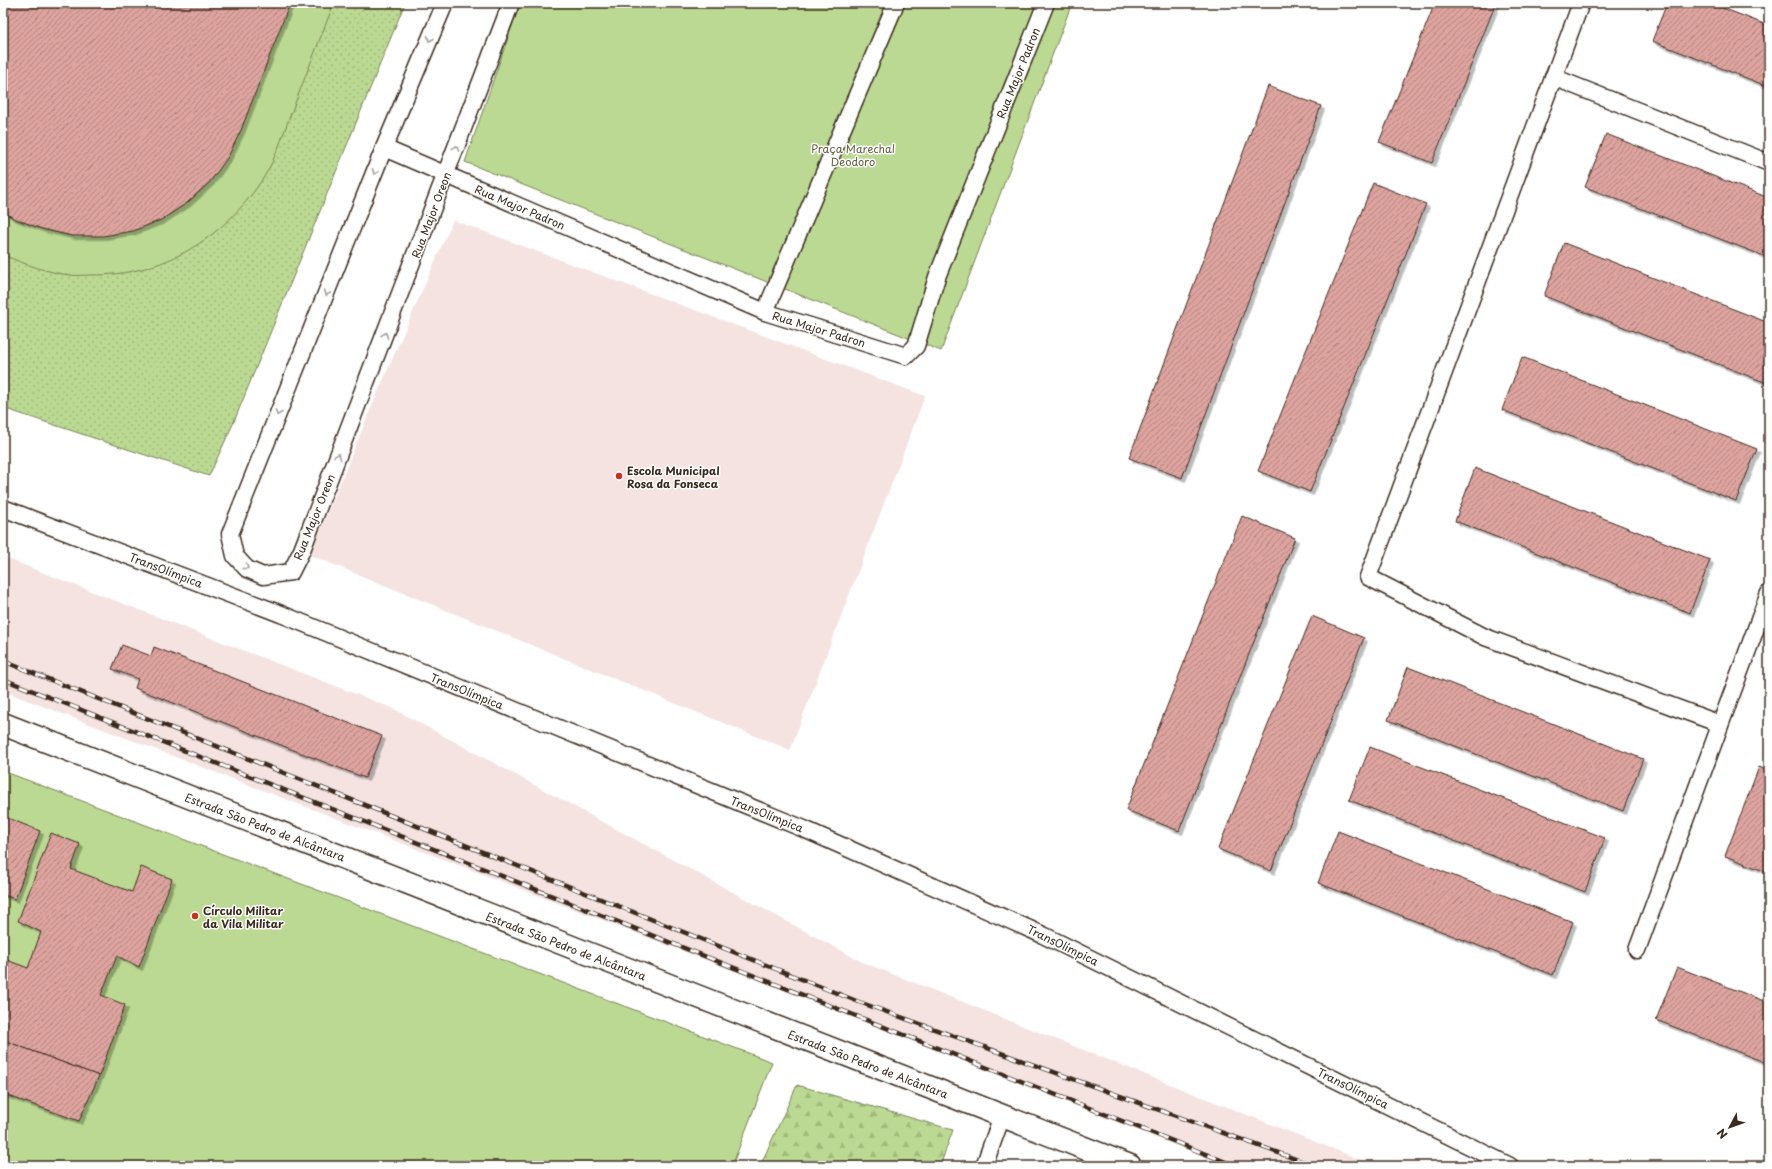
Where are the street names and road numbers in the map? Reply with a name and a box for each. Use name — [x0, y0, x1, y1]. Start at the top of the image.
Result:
street label: Rua Major Padron — [992, 25, 1044, 121]
street label: Rua Major Oreon — [407, 169, 455, 261]
street label: Rua Major Padron — [472, 180, 568, 234]
street label: Rua Major Padron — [770, 307, 868, 351]
street label: Rua Major Oreon — [289, 471, 339, 562]
street label: TransOlímpica — [127, 548, 205, 592]
street label: TransOlímpica — [428, 669, 506, 713]
street label: Estrada São Pedro de Alcântara — [182, 789, 348, 865]
street label: TransOlímpica — [728, 792, 806, 836]
street label: Estrada São Pedro de Alcântara — [483, 908, 649, 984]
street label: TransOlímpica — [1025, 920, 1102, 970]
street label: Estrada São Pedro de Alcântara — [785, 1026, 951, 1102]
street label: TransOlímpica — [1315, 1063, 1392, 1113]

